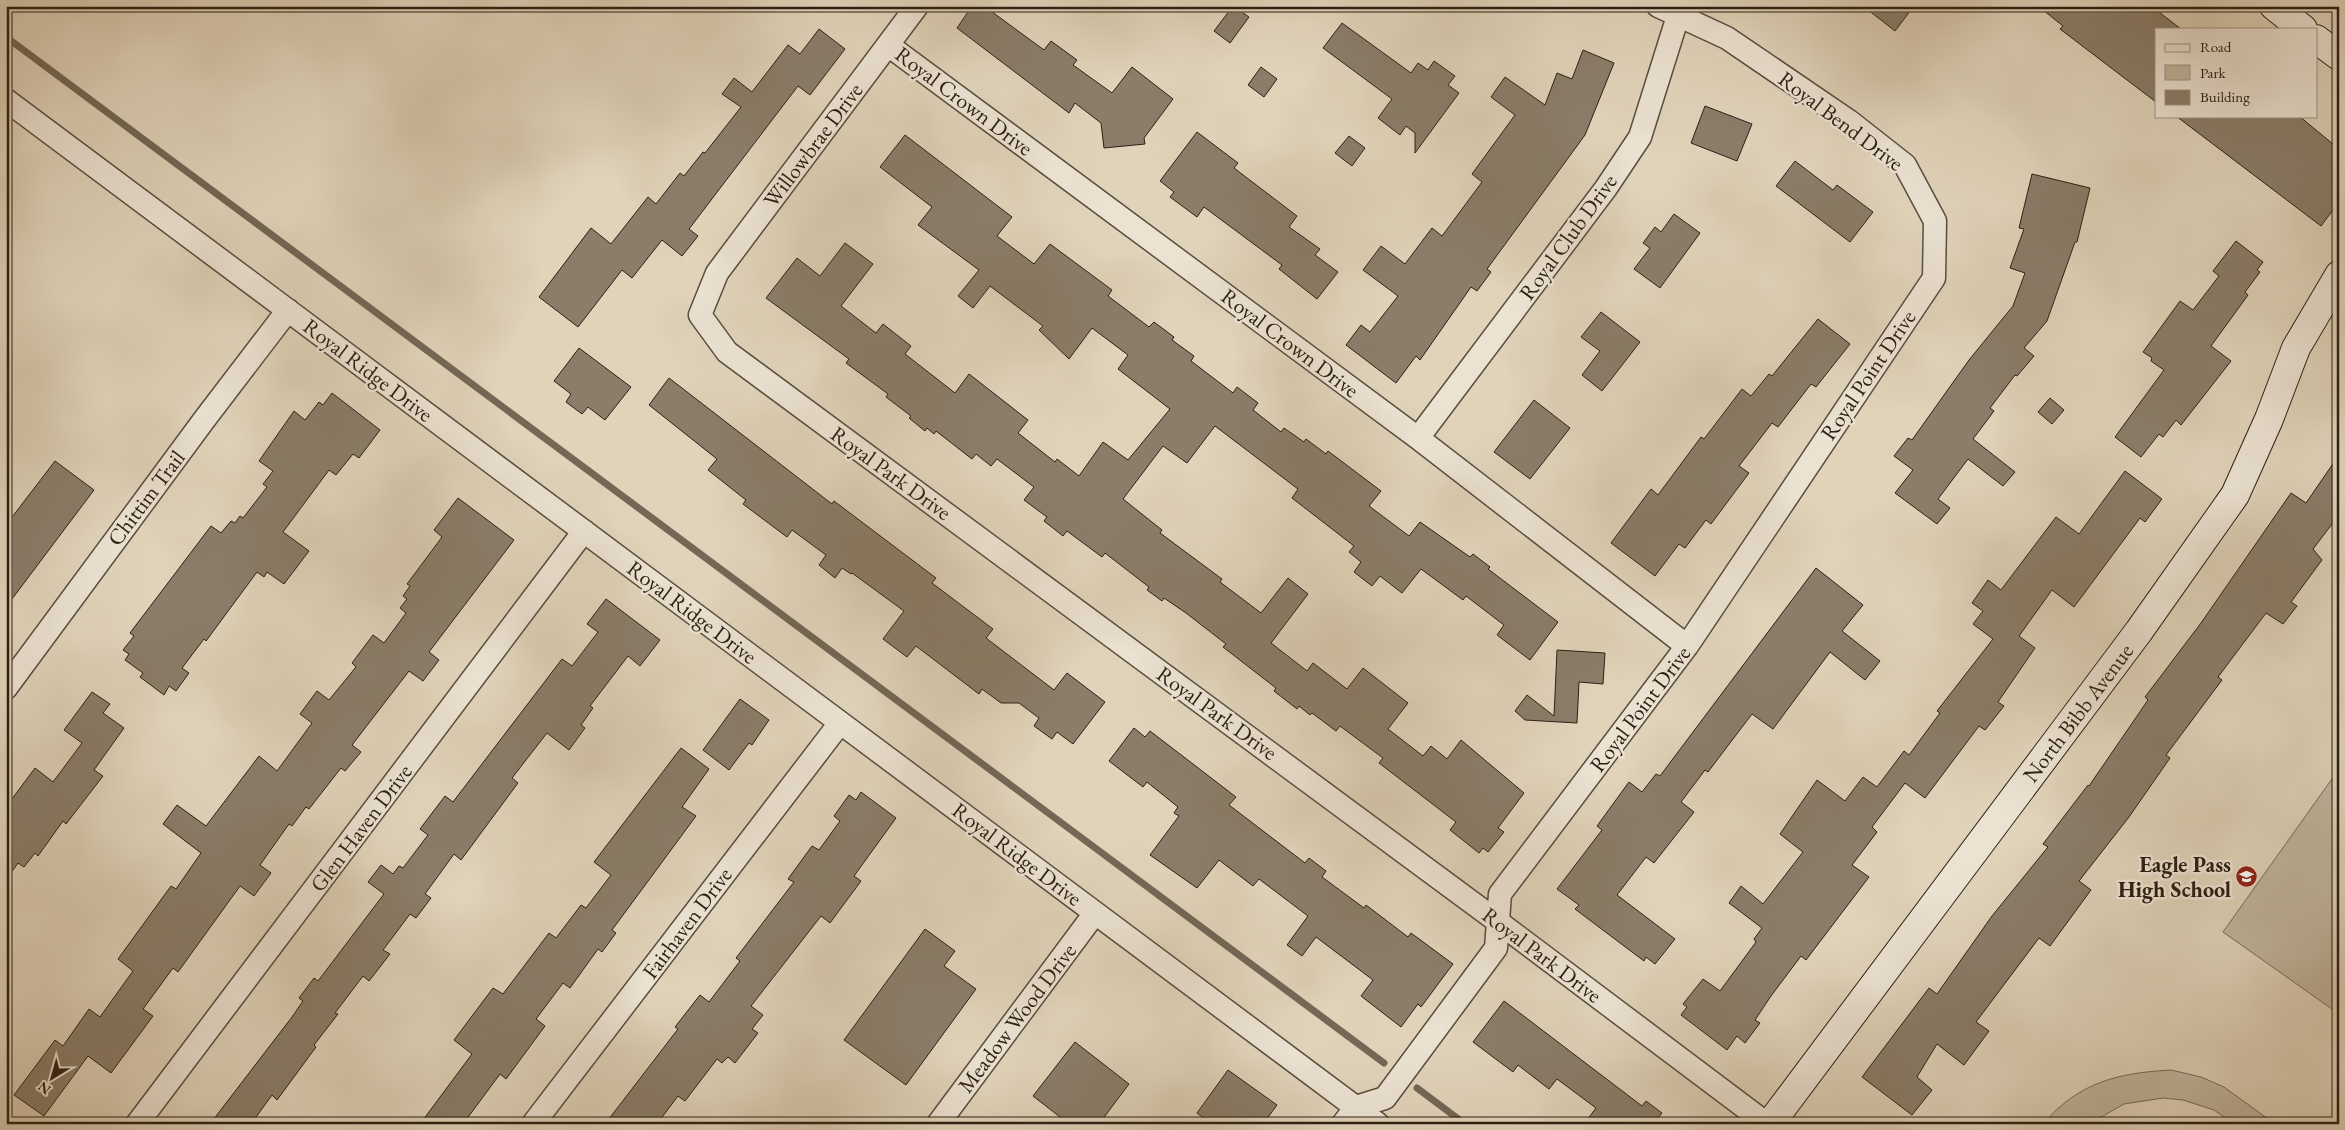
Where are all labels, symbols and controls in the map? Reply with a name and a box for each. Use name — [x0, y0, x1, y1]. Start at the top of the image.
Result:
legend — [2155, 28, 2318, 118]
text: Road — [2200, 37, 2232, 56]
street label: Royal Crown Drive — [889, 40, 1039, 163]
text: Park — [2200, 63, 2227, 82]
street label: Royal Bend Drive — [1773, 64, 1910, 178]
street label: Willowbrae Drive — [757, 77, 870, 213]
text: Building — [2200, 87, 2250, 106]
street label: Royal Club Drive — [1512, 168, 1624, 306]
street label: Royal Crown Drive — [1215, 282, 1365, 405]
street label: Royal Point Drive — [1814, 304, 1922, 446]
street label: Royal Ridge Drive — [297, 312, 439, 429]
street label: Royal Park Drive — [825, 419, 958, 527]
street label: Chittim Trail — [101, 444, 191, 552]
street label: Royal Ridge Drive — [621, 554, 763, 671]
street label: North Bibb Avenue — [2016, 637, 2140, 788]
street label: Royal Point Drive — [1583, 640, 1697, 778]
street label: Royal Park Drive — [1151, 659, 1284, 767]
street label: Glen Haven Drive — [303, 758, 419, 898]
street label: Royal Ridge Drive — [946, 796, 1088, 913]
place label: Eagle Pass High School — [2118, 850, 2231, 904]
street label: Fairhaven Drive — [636, 861, 739, 985]
school or university icon: Eagle Pass High School — [2235, 865, 2259, 889]
street label: Royal Park Drive — [1476, 900, 1608, 1010]
street label: Meadow Wood Drive — [951, 937, 1083, 1099]
north arrow — [28, 1052, 78, 1102]
text: N — [34, 1077, 54, 1099]

